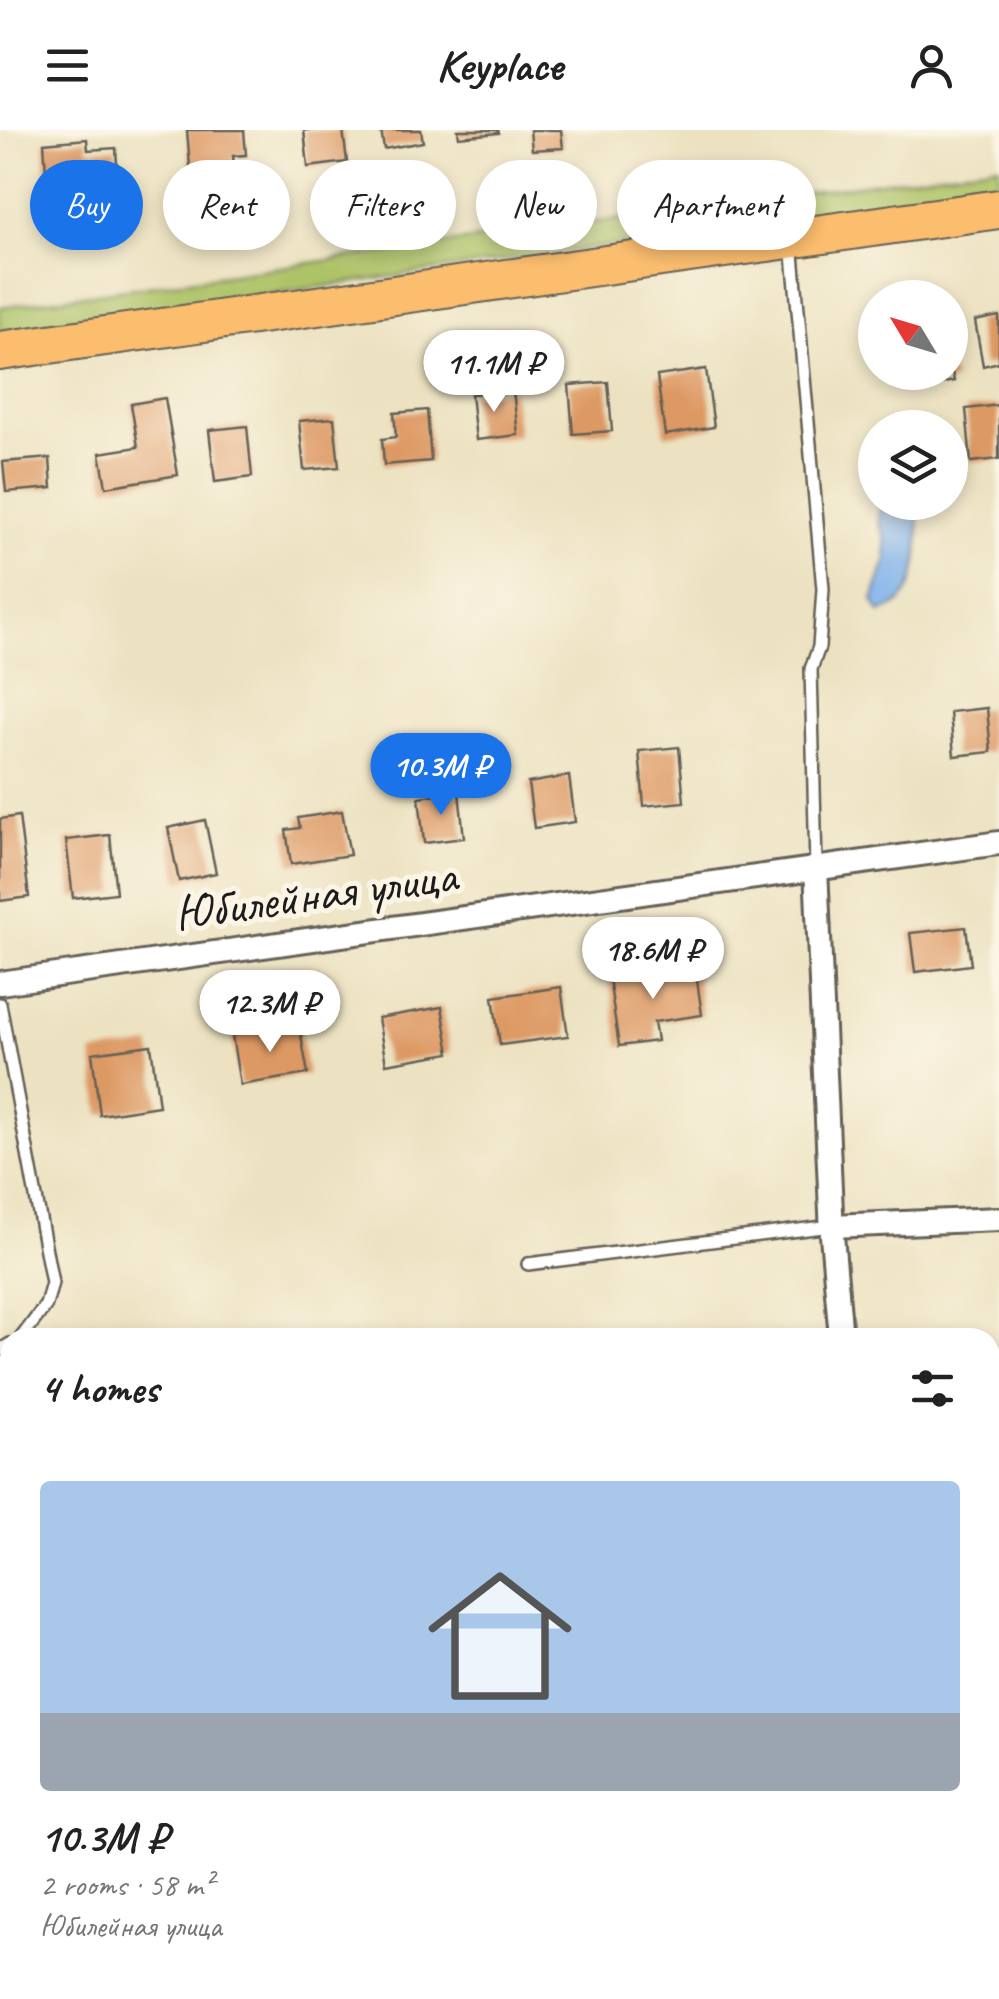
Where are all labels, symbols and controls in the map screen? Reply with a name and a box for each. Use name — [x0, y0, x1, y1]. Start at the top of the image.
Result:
text: Keyplace — [436, 37, 563, 94]
icon: menu — [40, 38, 95, 93]
icon: person — [904, 38, 959, 93]
chip: Buy — [30, 160, 143, 250]
chip: Rent — [163, 160, 290, 250]
chip: Filters — [310, 160, 456, 250]
chip: New — [476, 160, 597, 250]
chip: Apartment — [617, 160, 816, 250]
north arrow — [858, 280, 968, 390]
map controls — [858, 280, 968, 520]
pin: 11.1M ₽ — [402, 330, 586, 415]
text: 11.1M ₽ — [445, 342, 543, 383]
button: layers — [858, 410, 968, 520]
pin: 10.3M ₽ — [349, 733, 533, 818]
text: 10.3M ₽ — [392, 745, 490, 786]
street label: Юбилейная улица — [170, 843, 463, 945]
pin: 18.6M ₽ — [561, 917, 745, 1002]
text: 18.6M ₽ — [604, 929, 702, 970]
pin: 12.3M ₽ — [178, 970, 362, 1055]
text: 12.3M ₽ — [221, 982, 319, 1023]
icon: filters — [905, 1361, 960, 1416]
text: 4 homes — [40, 1362, 159, 1415]
icon: home — [410, 1546, 590, 1726]
text: 10.3M ₽ — [40, 1811, 168, 1864]
text: 2 rooms · 58 m² — [40, 1864, 213, 1905]
text: Юбилейная улица — [40, 1905, 222, 1946]

